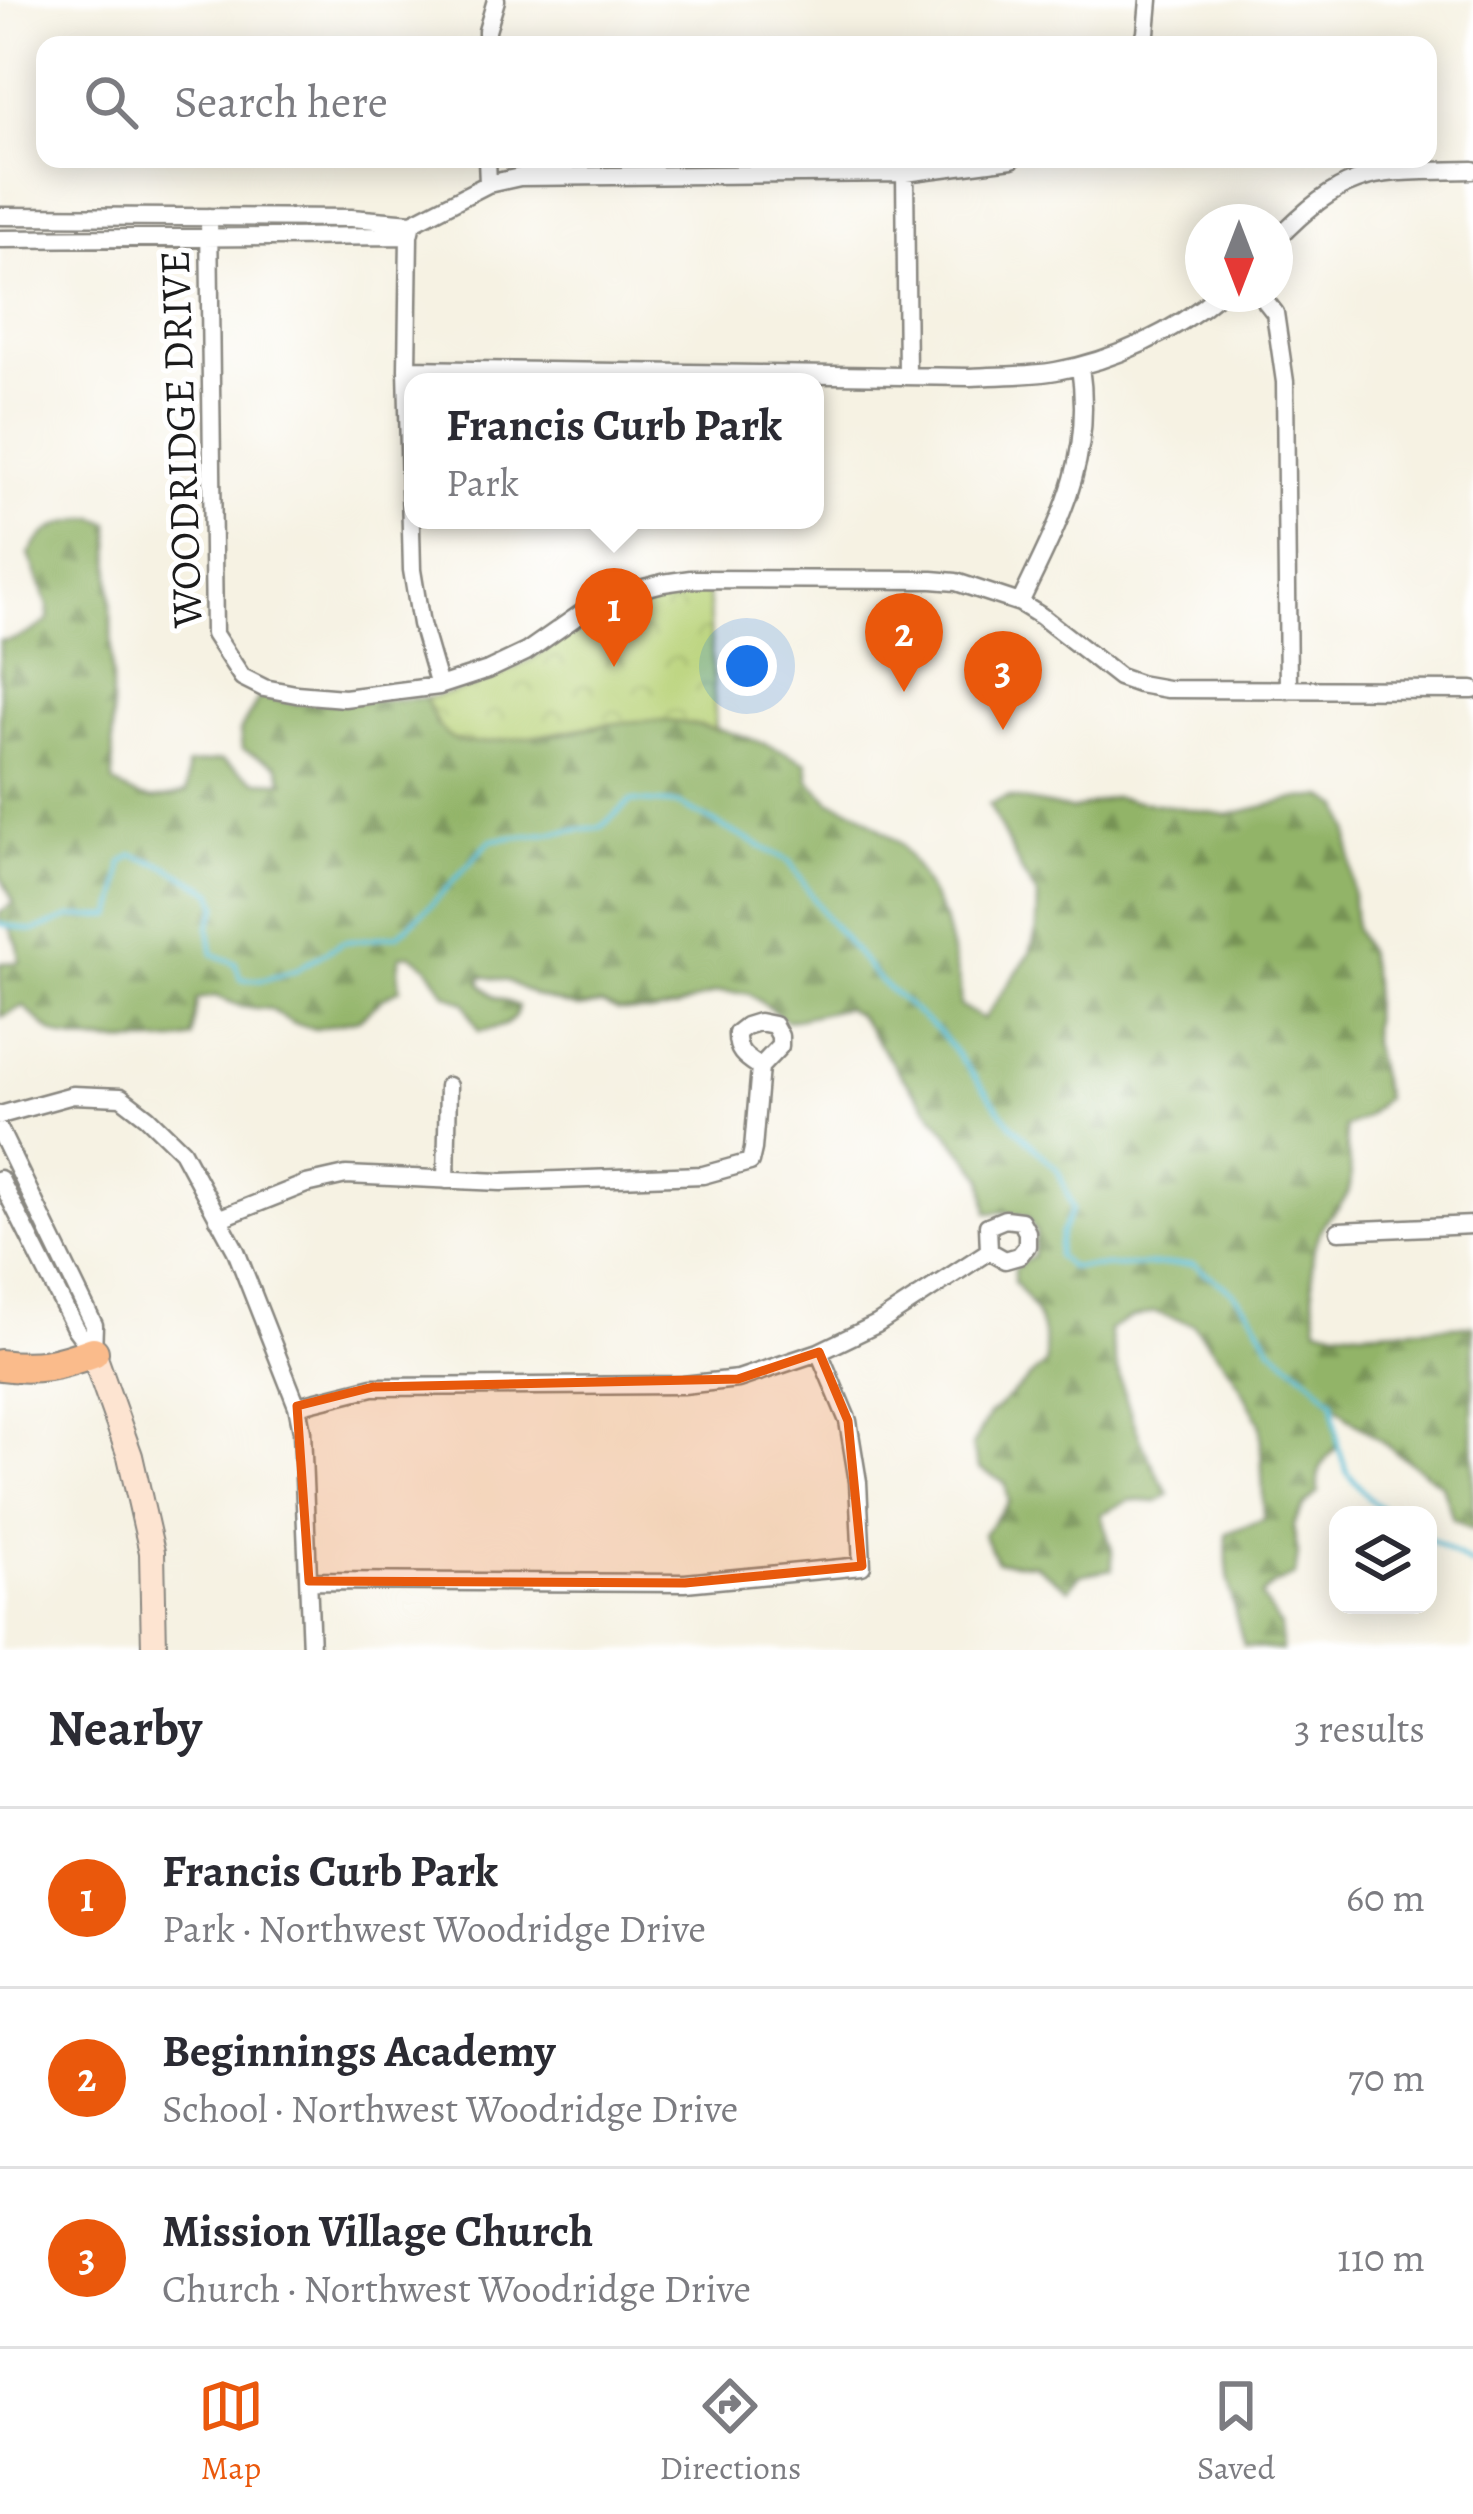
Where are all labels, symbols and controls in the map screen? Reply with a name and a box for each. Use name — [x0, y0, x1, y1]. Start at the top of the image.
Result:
search box — [36, 36, 1437, 168]
icon: search — [78, 69, 144, 135]
text: Search here — [174, 71, 388, 133]
north arrow — [1185, 204, 1293, 312]
street label: WOODRIDGE DRIVE — [145, 249, 216, 630]
popup — [404, 373, 824, 529]
text: Francis Curb Park — [446, 394, 782, 456]
text: Park — [446, 456, 519, 509]
pin: 1 — [575, 568, 653, 667]
pin: 2 — [865, 593, 943, 692]
pin: 3 — [964, 631, 1042, 730]
your location — [717, 636, 777, 696]
map controls — [1329, 1506, 1437, 1614]
button: layers — [1329, 1506, 1437, 1614]
text: Nearby — [48, 1693, 202, 1763]
text: 3 results — [1294, 1702, 1425, 1755]
text: Francis Curb Park — [162, 1840, 498, 1902]
text: 1 — [80, 1871, 94, 1924]
text: 60 m — [1346, 1871, 1425, 1924]
text: Park · Northwest Woodridge Drive — [162, 1902, 706, 1955]
text: Beginnings Academy — [162, 2020, 555, 2082]
text: 2 — [78, 2051, 96, 2104]
text: 70 m — [1348, 2051, 1425, 2104]
text: School · Northwest Woodridge Drive — [162, 2082, 738, 2135]
text: Mission Village Church — [162, 2200, 593, 2262]
text: 3 — [79, 2231, 95, 2284]
text: 110 m — [1337, 2231, 1425, 2284]
text: Church · Northwest Woodridge Drive — [162, 2262, 751, 2315]
tab: Map — [198, 2373, 264, 2490]
tab: Directions — [660, 2373, 801, 2490]
tab: Saved — [1197, 2373, 1275, 2490]

